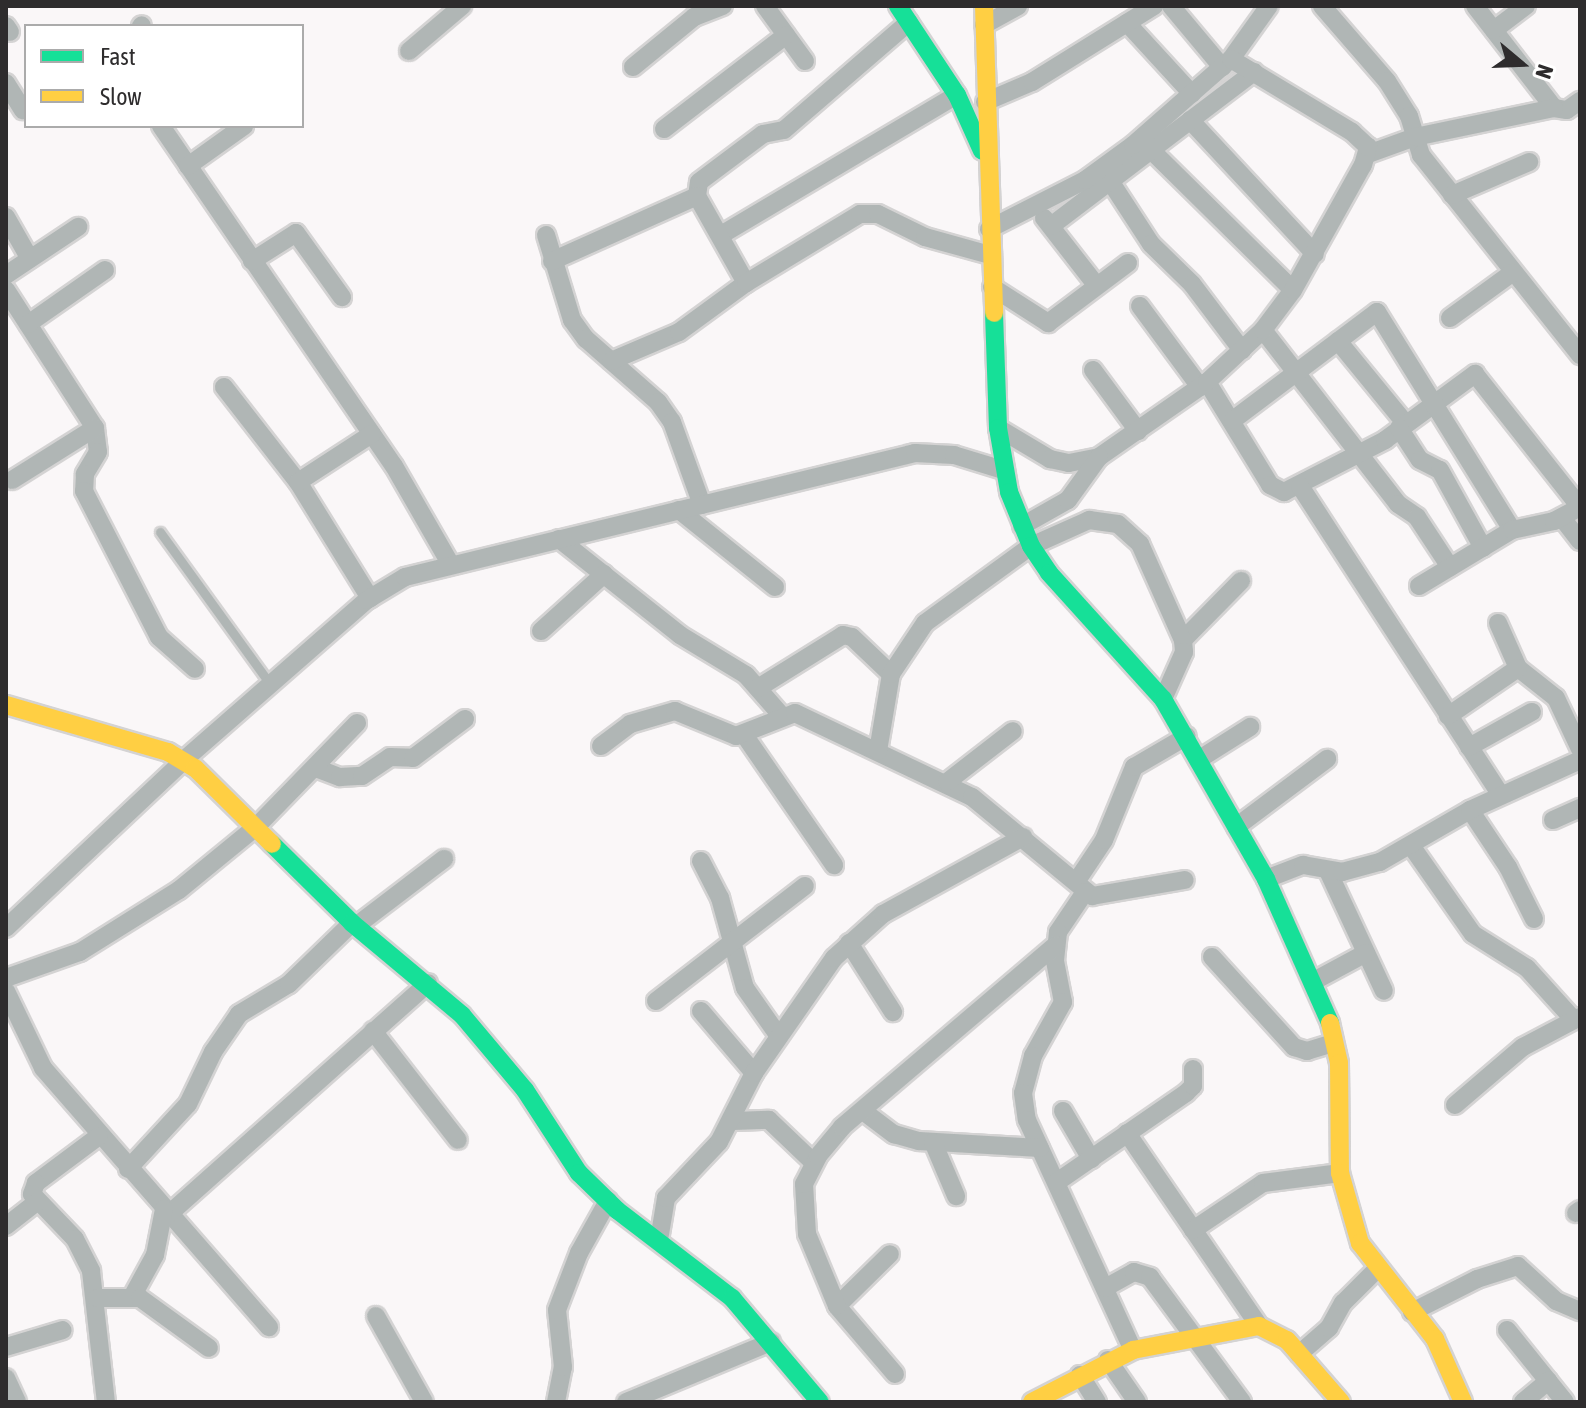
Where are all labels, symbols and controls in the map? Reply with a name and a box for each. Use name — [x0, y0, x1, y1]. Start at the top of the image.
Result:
legend — [24, 24, 304, 128]
north arrow — [1482, 24, 1562, 104]
text: Fast — [100, 43, 136, 70]
text: N — [1530, 61, 1559, 82]
text: Slow — [100, 83, 142, 110]

